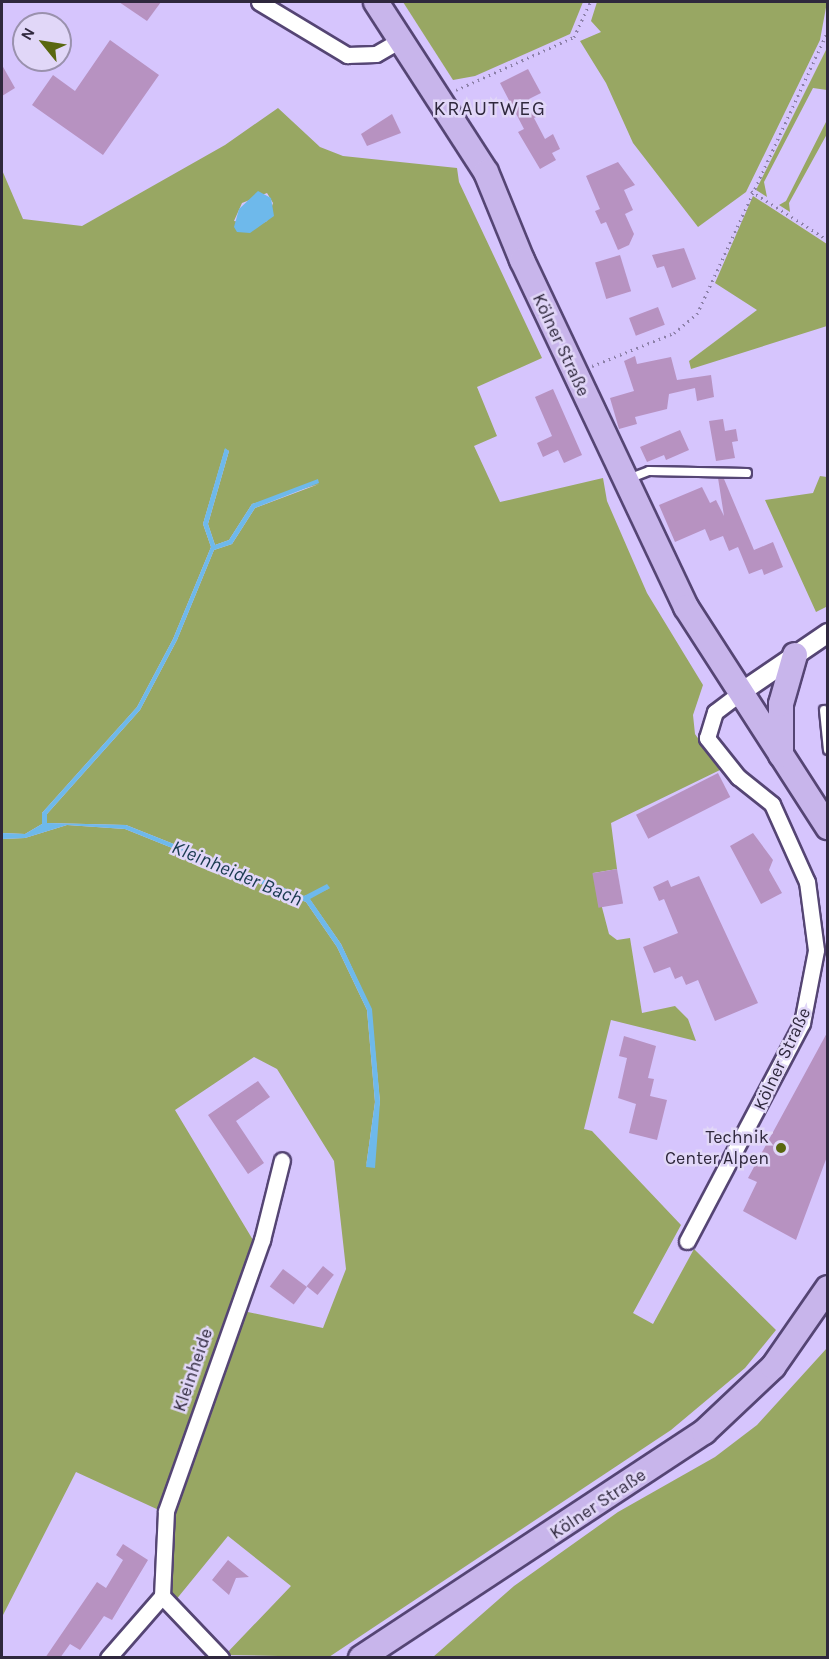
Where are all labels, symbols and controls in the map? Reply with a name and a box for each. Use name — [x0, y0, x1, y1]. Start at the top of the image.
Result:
north arrow — [12, 12, 72, 72]
text: N — [17, 24, 39, 43]
district label: KRAUTWEG — [434, 96, 546, 120]
street label: Kölner Straße — [528, 290, 594, 400]
water label: Kleinheider Bach — [168, 835, 306, 911]
street label: Kölner Straße — [749, 1004, 815, 1114]
place label: Technik Center Alpen — [665, 1127, 769, 1170]
marker: Technik Center Alpen — [774, 1141, 788, 1155]
street label: Kleinheide — [169, 1325, 217, 1415]
street label: Kölner Straße — [546, 1464, 650, 1544]

